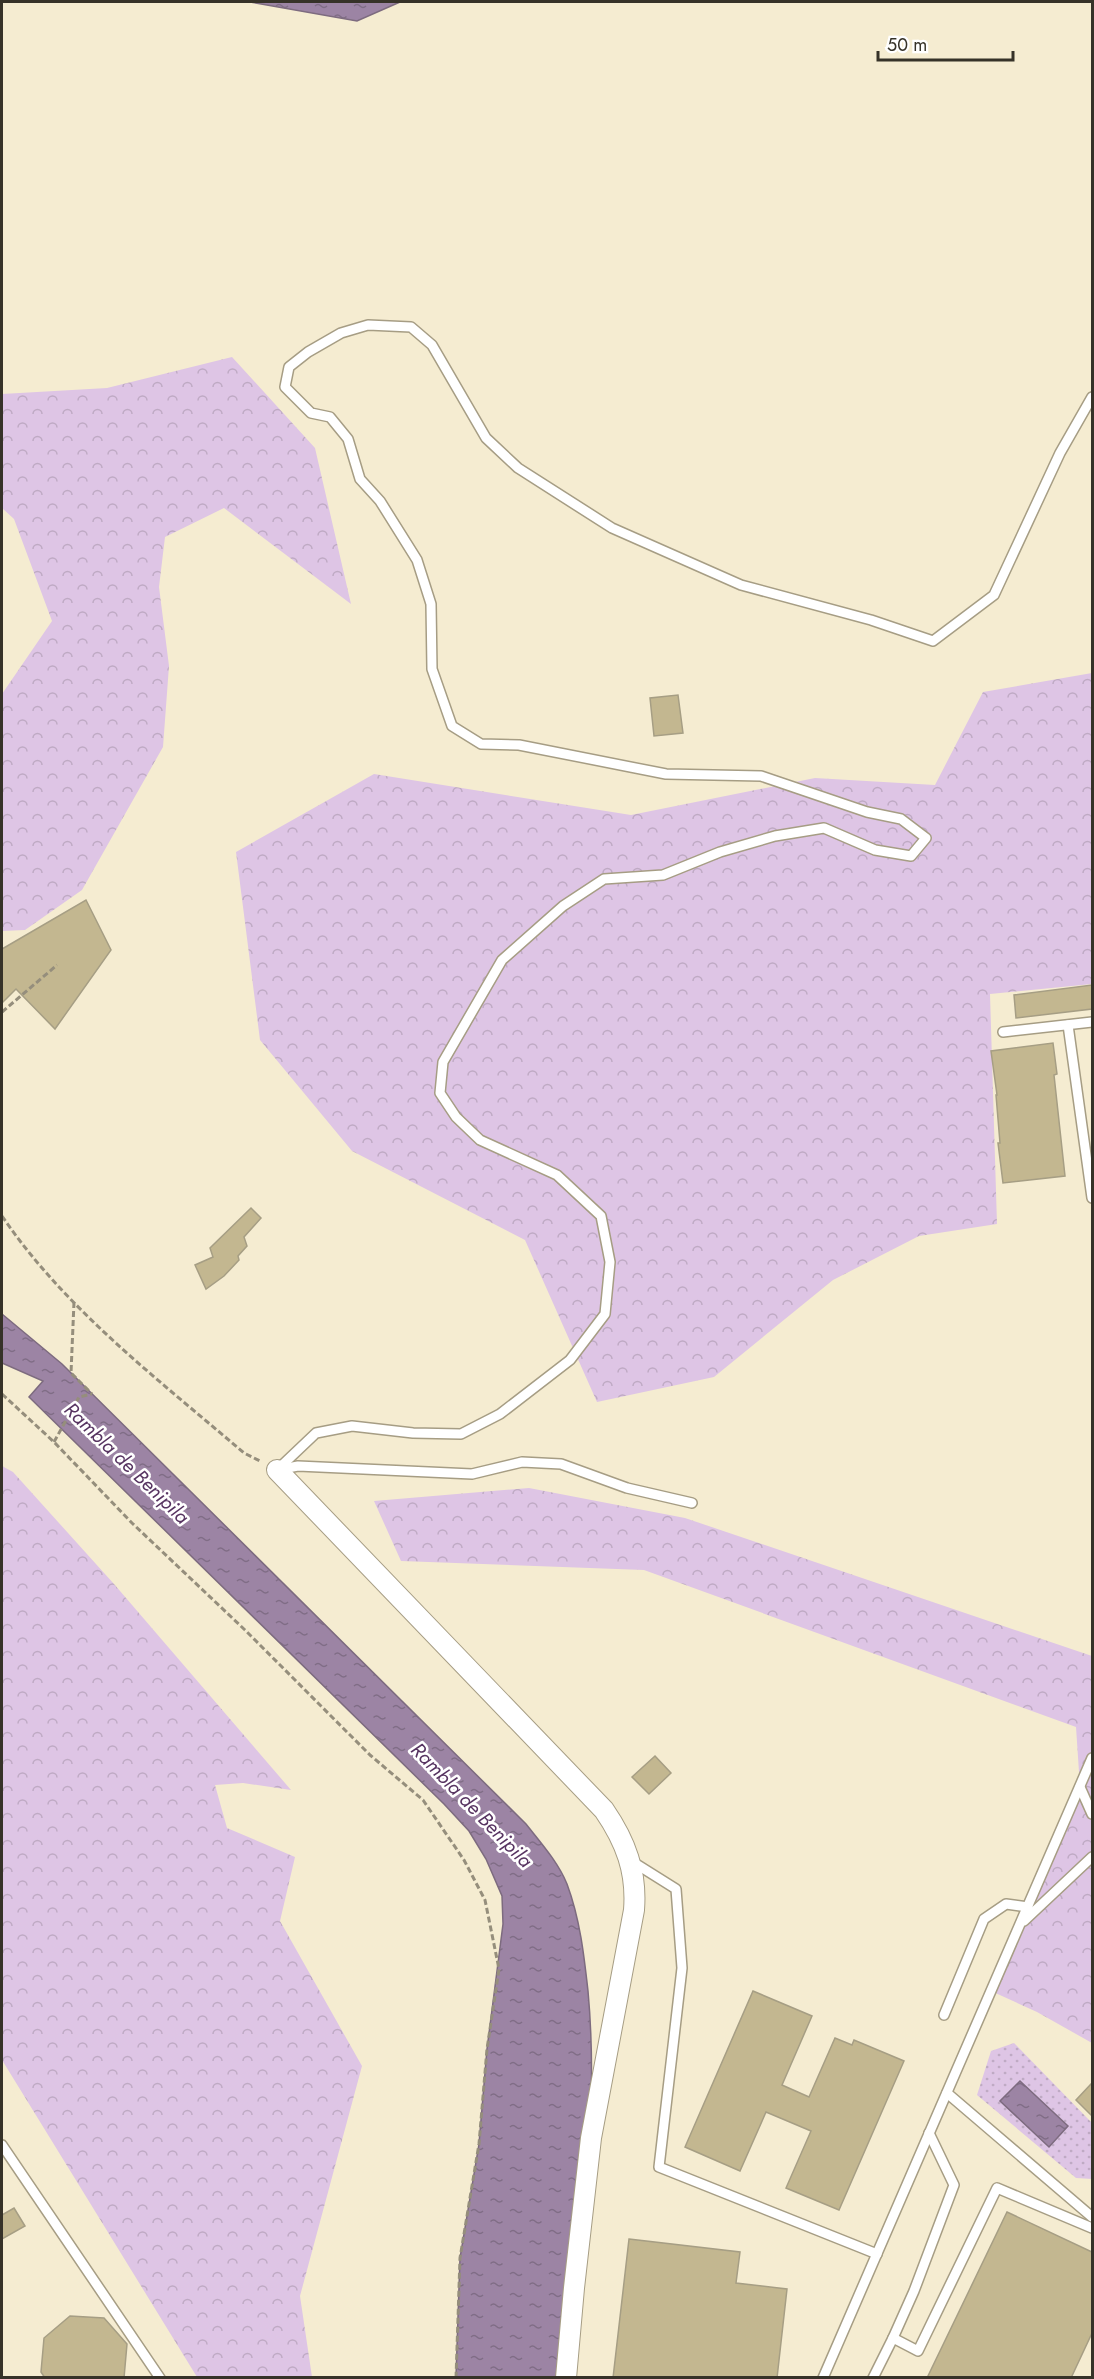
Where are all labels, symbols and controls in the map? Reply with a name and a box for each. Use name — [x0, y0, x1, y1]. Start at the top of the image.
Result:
scale bar — [878, 24, 1013, 62]
text: 50 m — [887, 32, 927, 58]
water label: Rambla de Benipila — [57, 1396, 196, 1531]
water label: Rambla de Benipila — [404, 1736, 539, 1875]

